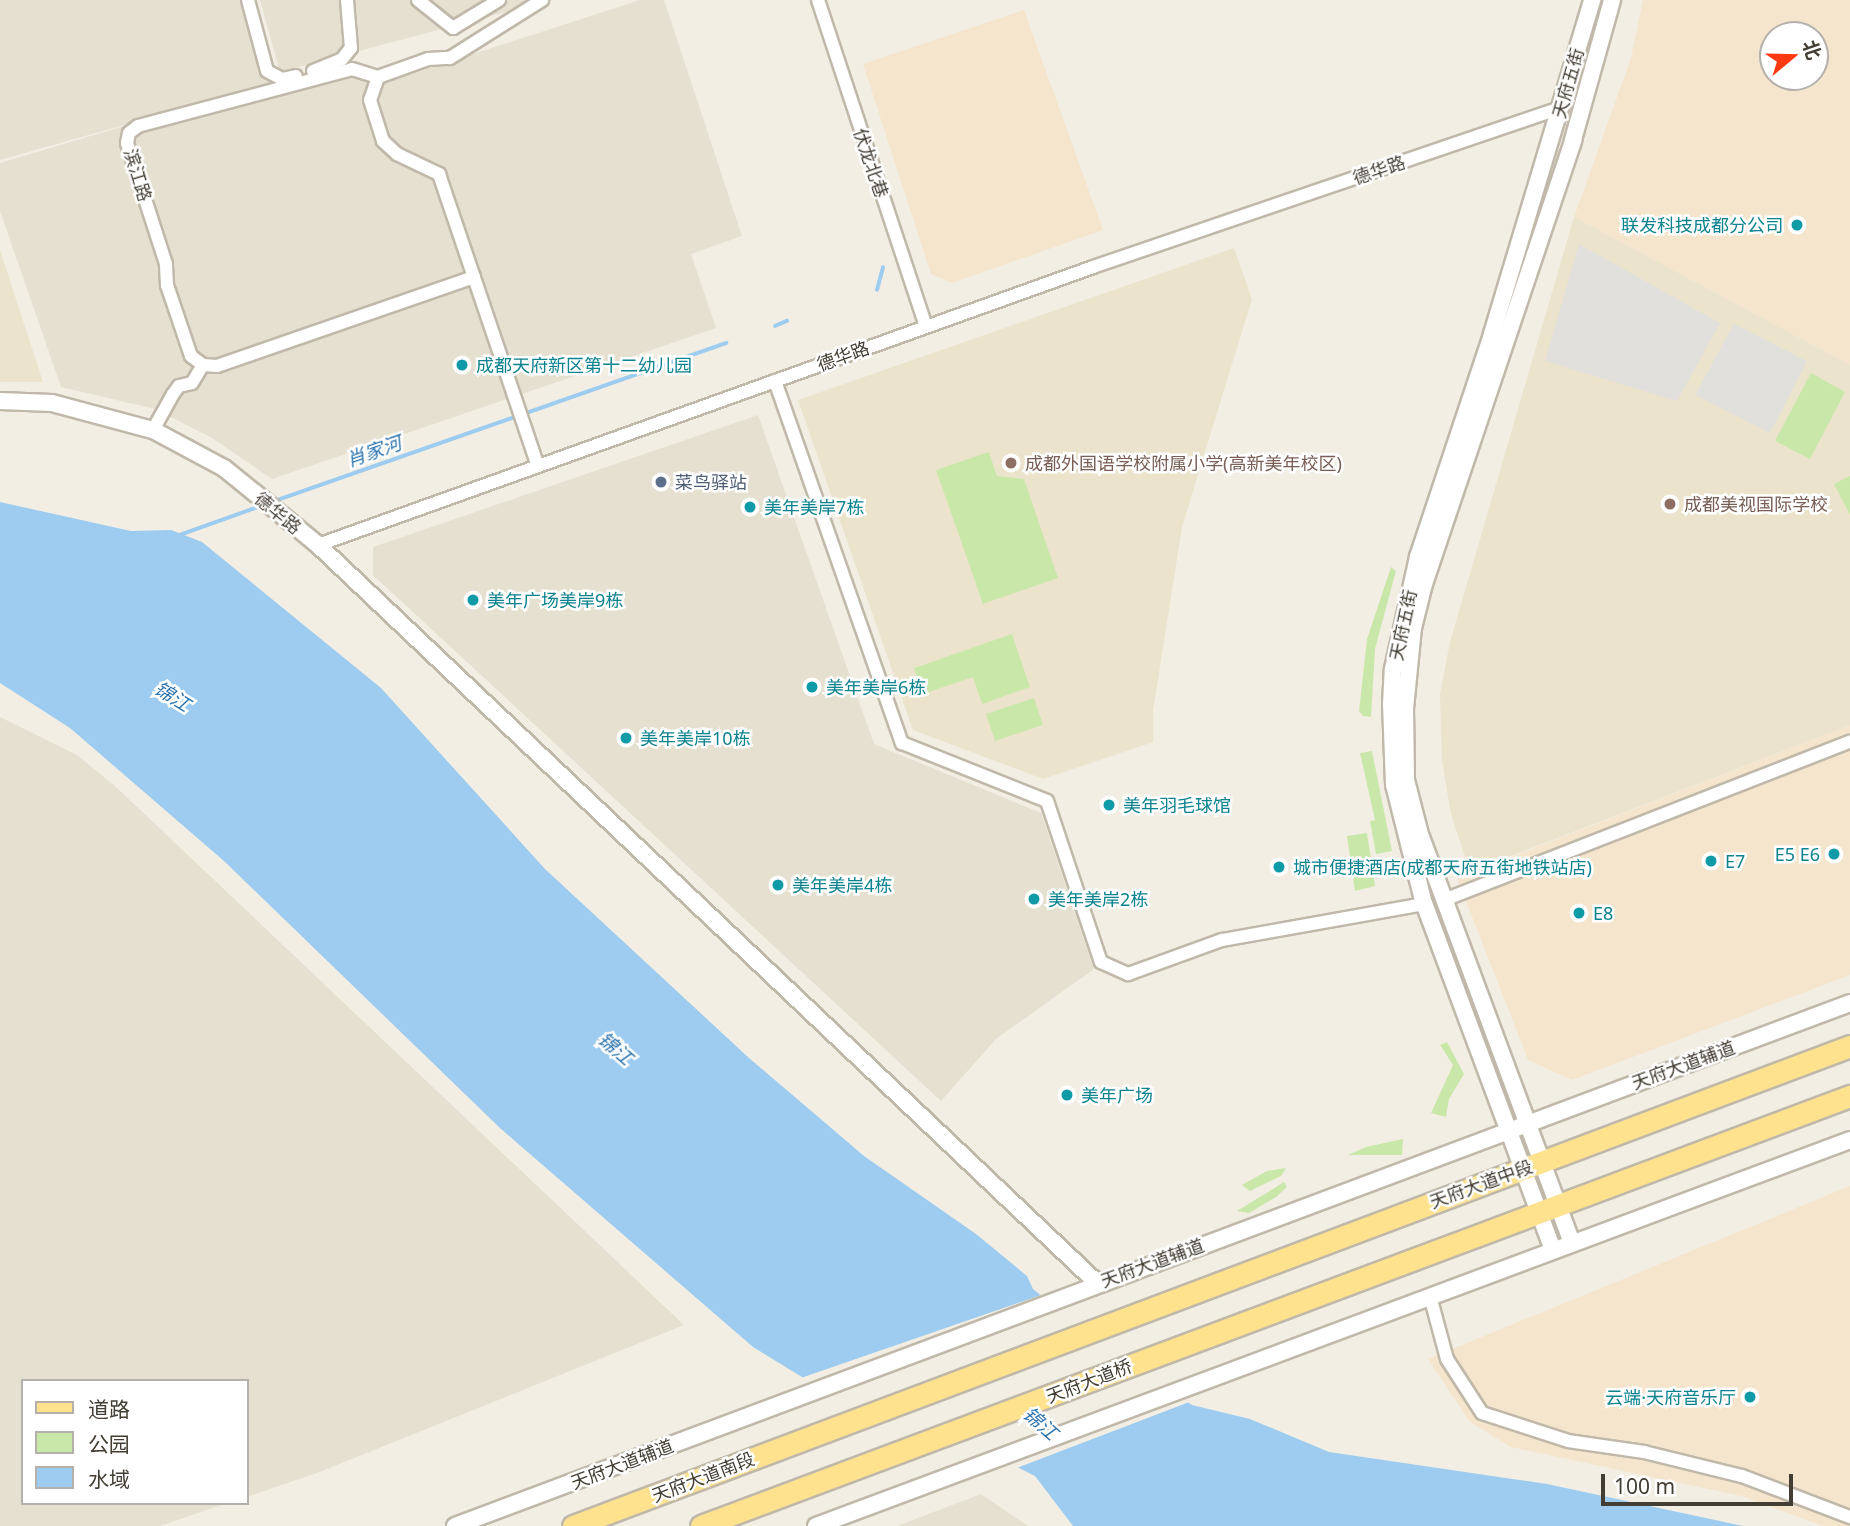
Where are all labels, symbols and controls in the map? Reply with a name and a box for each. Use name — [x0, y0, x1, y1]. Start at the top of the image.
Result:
north arrow — [1759, 21, 1829, 91]
text: 北 — [1797, 37, 1827, 63]
street label: 天府五街 — [1548, 45, 1588, 121]
street label: 伏龙北巷 — [849, 125, 893, 201]
street label: 滨江路 — [120, 146, 156, 204]
street label: 德华路 — [1350, 151, 1408, 189]
place label: 联发科技成都分公司 — [1621, 214, 1783, 236]
marker: 联发科技成都分公司 — [1789, 217, 1805, 233]
street label: 德华路 — [814, 337, 872, 375]
place label: 成都天府新区第十二幼儿园 — [476, 354, 692, 376]
marker: 成都天府新区第十二幼儿园 — [454, 357, 470, 373]
water label: 肖家河 — [343, 432, 405, 472]
place label: 成都外国语学校附属小学(高新美年校区) — [1025, 452, 1342, 474]
marker: 成都外国语学校附属小学(高新美年校区) — [1003, 455, 1019, 471]
place label: 菜鸟驿站 — [675, 471, 747, 493]
marker: 菜鸟驿站 — [653, 474, 669, 490]
street label: 德华路 — [250, 488, 306, 538]
place label: 成都美视国际学校 — [1684, 493, 1828, 515]
place label: 美年美岸7栋 — [764, 496, 864, 518]
marker: 成都美视国际学校 — [1662, 496, 1678, 512]
marker: 美年美岸7栋 — [742, 499, 758, 515]
street label: 天府五街 — [1385, 588, 1421, 662]
place label: 美年广场美岸9栋 — [487, 589, 623, 611]
marker: 美年广场美岸9栋 — [465, 592, 481, 608]
place label: 美年美岸6栋 — [826, 676, 926, 698]
water label: 锦江 — [150, 677, 194, 717]
marker: 美年美岸6栋 — [804, 679, 820, 695]
place label: 美年美岸10栋 — [640, 727, 751, 749]
marker: 美年美岸10栋 — [618, 730, 634, 746]
place label: 美年羽毛球馆 — [1123, 794, 1231, 816]
marker: 美年羽毛球馆 — [1101, 797, 1117, 813]
place label: E5 E6 — [1775, 843, 1820, 865]
marker: E5 E6 — [1826, 846, 1842, 862]
place label: E7 — [1725, 850, 1745, 872]
marker: E7 — [1703, 853, 1719, 869]
place label: 城市便捷酒店(成都天府五街地铁站店) — [1293, 856, 1592, 878]
marker: 城市便捷酒店(成都天府五街地铁站店) — [1271, 859, 1287, 875]
place label: 美年美岸4栋 — [792, 874, 892, 896]
marker: 美年美岸4栋 — [770, 877, 786, 893]
place label: 美年美岸2栋 — [1048, 888, 1148, 910]
marker: 美年美岸2栋 — [1026, 891, 1042, 907]
place label: E8 — [1593, 902, 1613, 924]
marker: E8 — [1571, 905, 1587, 921]
water label: 锦江 — [593, 1028, 637, 1070]
street label: 天府大道辅道 — [1629, 1036, 1737, 1094]
place label: 美年广场 — [1081, 1084, 1153, 1106]
marker: 美年广场 — [1059, 1087, 1075, 1103]
street label: 天府大道中段 — [1427, 1155, 1535, 1213]
street label: 天府大道辅道 — [1098, 1234, 1206, 1292]
street label: 天府大道桥 — [1043, 1355, 1135, 1407]
legend — [21, 1379, 248, 1505]
place label: 云端·天府音乐厅 — [1605, 1386, 1736, 1408]
marker: 云端·天府音乐厅 — [1742, 1389, 1758, 1405]
text: 道路 — [88, 1395, 130, 1423]
water label: 锦江 — [1018, 1403, 1062, 1445]
text: 公园 — [88, 1430, 130, 1458]
street label: 天府大道辅道 — [568, 1435, 676, 1493]
street label: 天府大道南段 — [649, 1448, 757, 1506]
scale bar — [1605, 1460, 1798, 1504]
text: 水域 — [88, 1465, 130, 1493]
text: 100 m — [1614, 1472, 1675, 1500]

